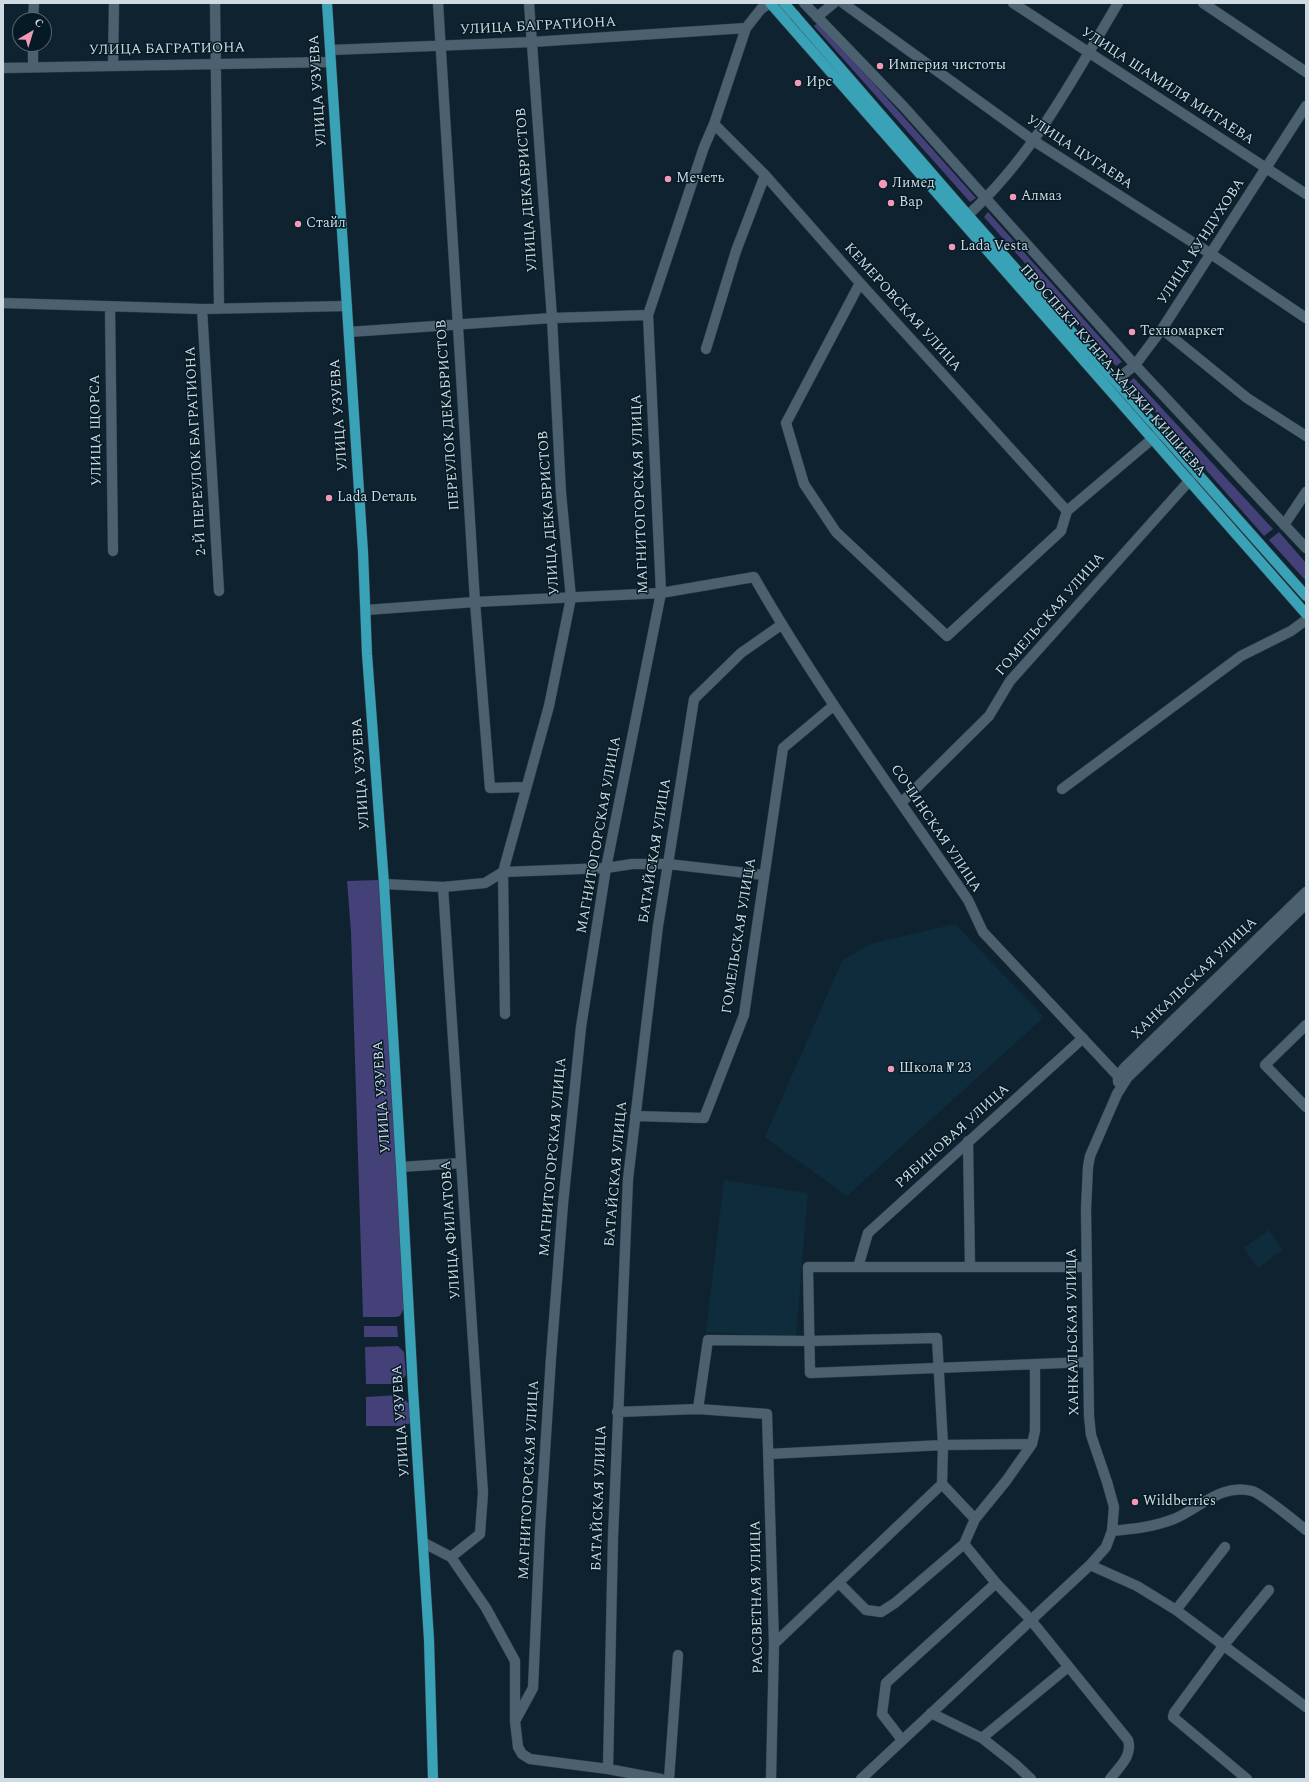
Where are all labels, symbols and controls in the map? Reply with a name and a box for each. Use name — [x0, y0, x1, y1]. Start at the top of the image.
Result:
north arrow — [12, 12, 52, 52]
text: С — [31, 14, 47, 32]
street label: УЛИЦА БАГРАТИОНА — [460, 15, 616, 39]
street label: УЛИЦА ШАМИЛЯ МИТАЕВА — [1077, 25, 1257, 149]
street label: УЛИЦА УЗУЕВА — [307, 34, 331, 148]
street label: УЛИЦА БАГРАТИОНА — [89, 40, 245, 60]
place label: Империя чистоты — [888, 58, 1006, 74]
marker: Империя чистоты — [875, 61, 885, 71]
place label: Ирс — [806, 75, 832, 91]
marker: Ирс — [793, 78, 803, 88]
street label: УЛИЦА ДЕКАБРИСТОВ — [514, 107, 542, 273]
street label: УЛИЦА ЦУГАЕВА — [1023, 112, 1135, 194]
place label: Мечеть — [676, 171, 724, 187]
marker: Мечеть — [663, 174, 673, 184]
place label: Лимед — [892, 176, 935, 192]
street label: УЛИЦА КУНДУХОВА — [1155, 176, 1249, 308]
marker: Лимед — [877, 178, 889, 190]
place label: Алмаз — [1021, 189, 1062, 205]
marker: Алмаз — [1008, 192, 1018, 202]
place label: Вар — [899, 195, 923, 211]
marker: Вар — [886, 198, 896, 208]
place label: Стайл — [306, 216, 346, 232]
marker: Стайл — [293, 219, 303, 229]
place label: Lada Vesta — [960, 239, 1028, 255]
street label: КЕМЕРОВСКАЯ УЛИЦА — [840, 240, 964, 376]
marker: Lada Vesta — [947, 242, 957, 252]
street label: ПРОСПЕКТ КУНТА-ХАДЖИ КИШИЕВА — [1015, 262, 1209, 480]
street label: ПЕРЕУЛОК ДЕКАБРИСТОВ — [434, 319, 464, 511]
place label: Техномаркет — [1140, 324, 1224, 340]
marker: Техномаркет — [1127, 327, 1137, 337]
street label: 2-Й ПЕРЕУЛОК БАГРАТИОНА — [183, 346, 211, 556]
street label: УЛИЦА УЗУЕВА — [328, 358, 352, 472]
street label: УЛИЦА ЩОРСА — [88, 374, 106, 486]
street label: МАГНИТОГОРСКАЯ УЛИЦА — [629, 394, 653, 594]
street label: УЛИЦА ДЕКАБРИСТОВ — [536, 430, 564, 596]
place label: Lada Dеталь — [337, 490, 417, 506]
marker: Lada Dеталь — [324, 493, 334, 503]
street label: ГОМЕЛЬСКАЯ УЛИЦА — [993, 550, 1109, 680]
street label: УЛИЦА УЗУЕВА — [350, 717, 374, 831]
street label: МАГНИТОГОРСКАЯ УЛИЦА — [574, 735, 626, 935]
street label: СОЧИНСКАЯ УЛИЦА — [886, 762, 984, 896]
street label: БАТАЙСКАЯ УЛИЦА — [636, 777, 676, 925]
street label: ГОМЕЛЬСКАЯ УЛИЦА — [719, 857, 761, 1015]
street label: ХАНКАЛЬСКАЯ УЛИЦА — [1129, 915, 1261, 1043]
street label: УЛИЦА УЗУЕВА — [371, 1040, 395, 1154]
street label: МАГНИТОГОРСКАЯ УЛИЦА — [537, 1057, 571, 1257]
place label: Школа № 23 — [899, 1061, 971, 1077]
marker: Школа № 23 — [886, 1064, 896, 1074]
street label: РЯБИНОВАЯ УЛИЦА — [893, 1082, 1013, 1192]
street label: БАТАЙСКАЯ УЛИЦА — [602, 1100, 632, 1248]
street label: УЛИЦА ФИЛАТОВА — [439, 1160, 465, 1300]
street label: ХАНКАЛЬСКАЯ УЛИЦА — [1064, 1248, 1084, 1416]
street label: УЛИЦА УЗУЕВА — [390, 1364, 414, 1478]
street label: МАГНИТОГОРСКАЯ УЛИЦА — [516, 1380, 544, 1580]
street label: БАТАЙСКАЯ УЛИЦА — [589, 1425, 611, 1571]
place label: Wildberries — [1143, 1494, 1216, 1510]
marker: Wildberries — [1130, 1497, 1140, 1507]
street label: РАССВЕТНАЯ УЛИЦА — [748, 1520, 768, 1674]

